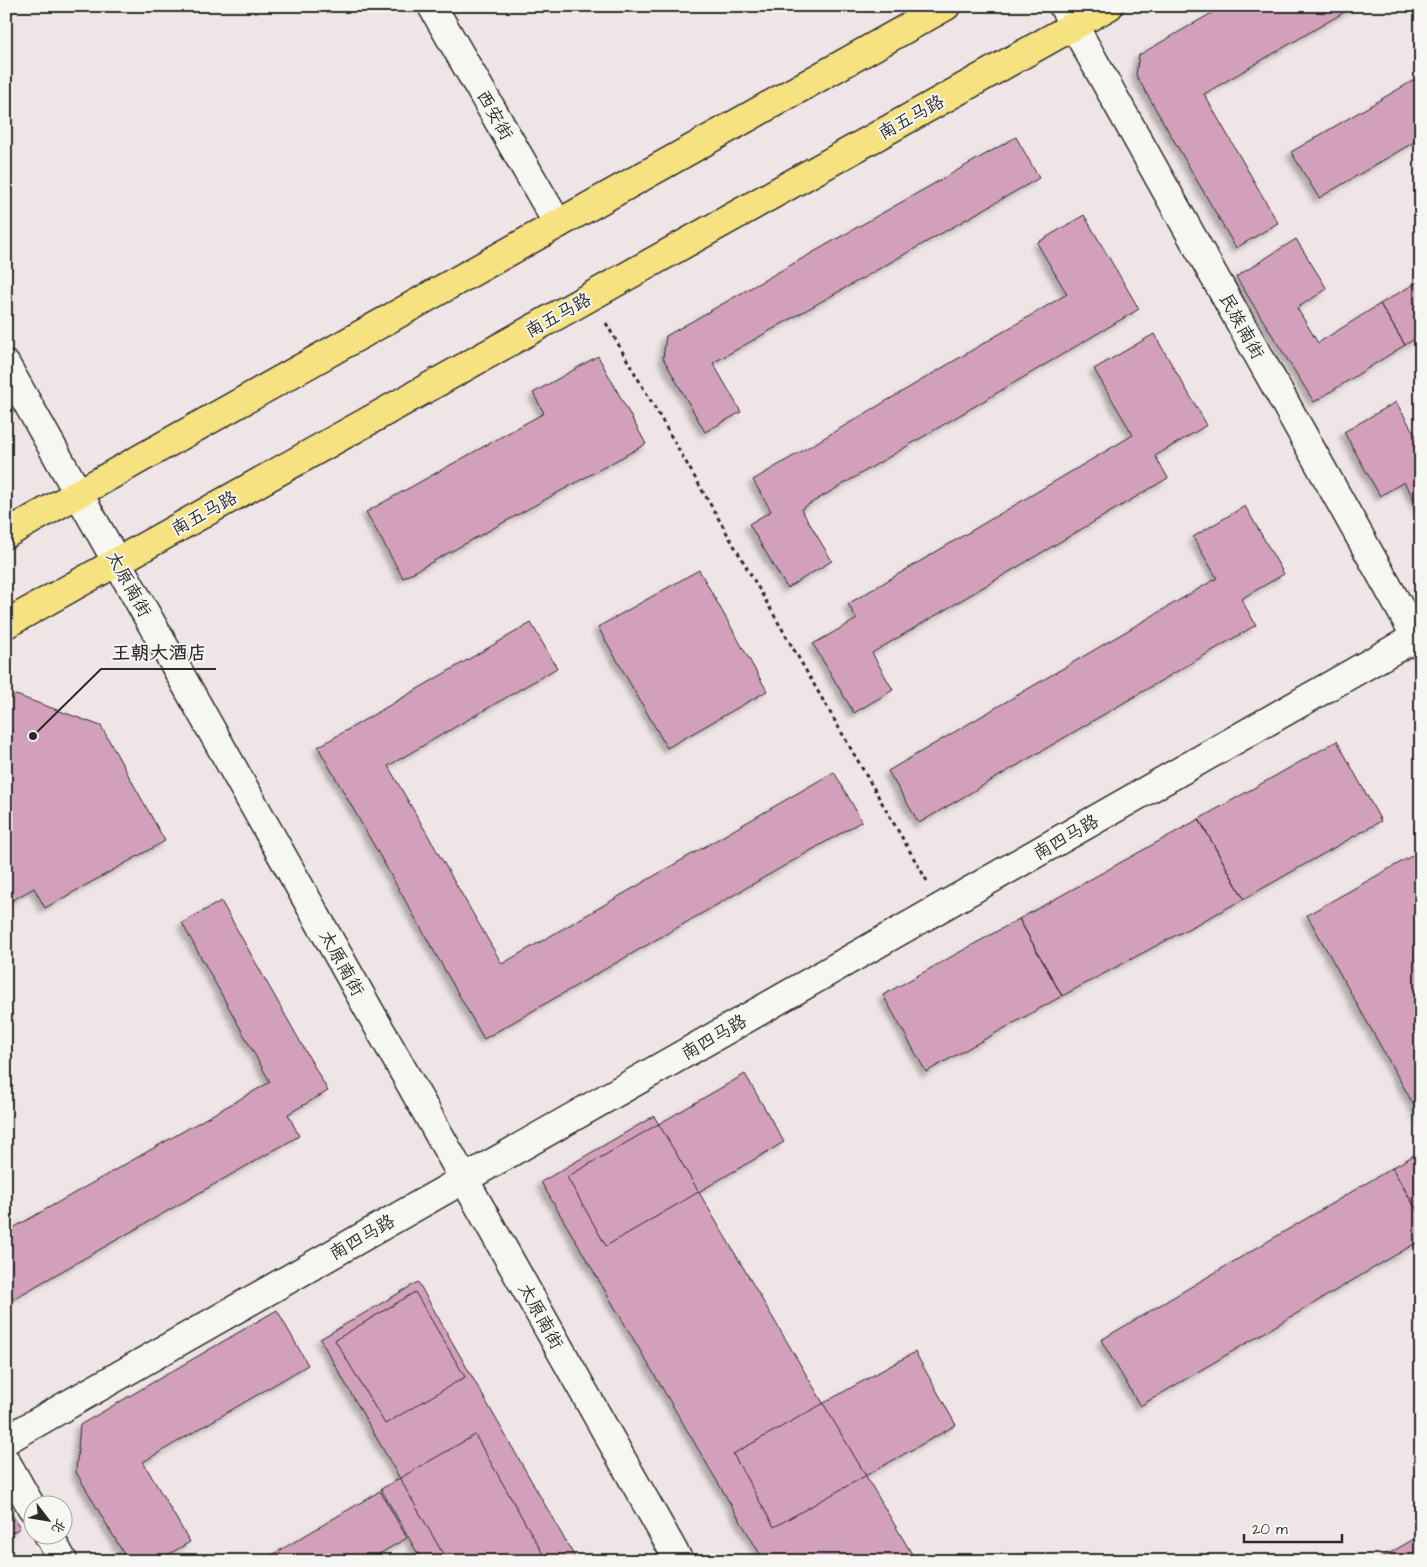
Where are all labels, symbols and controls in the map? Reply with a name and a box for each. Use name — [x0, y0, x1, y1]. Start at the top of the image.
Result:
street label: 西安街 — [470, 86, 519, 145]
street label: 南五马路 — [874, 89, 949, 146]
street label: 南五马路 — [521, 287, 596, 344]
street label: 民族南街 — [1213, 289, 1270, 364]
street label: 南五马路 — [167, 485, 242, 542]
street label: 太原南街 — [100, 547, 157, 622]
callout: 王朝大酒店 — [101, 635, 216, 669]
text: 王朝大酒店 — [111, 640, 207, 667]
street label: 南四马路 — [1029, 809, 1104, 866]
street label: 太原南街 — [313, 926, 370, 1001]
street label: 南四马路 — [677, 1009, 752, 1066]
street label: 南四马路 — [325, 1209, 400, 1266]
street label: 太原南街 — [512, 1279, 569, 1354]
north arrow — [22, 1494, 72, 1544]
scale bar — [1244, 1512, 1342, 1544]
text: 北 — [46, 1515, 70, 1537]
text: 20 m — [1252, 1519, 1288, 1540]

